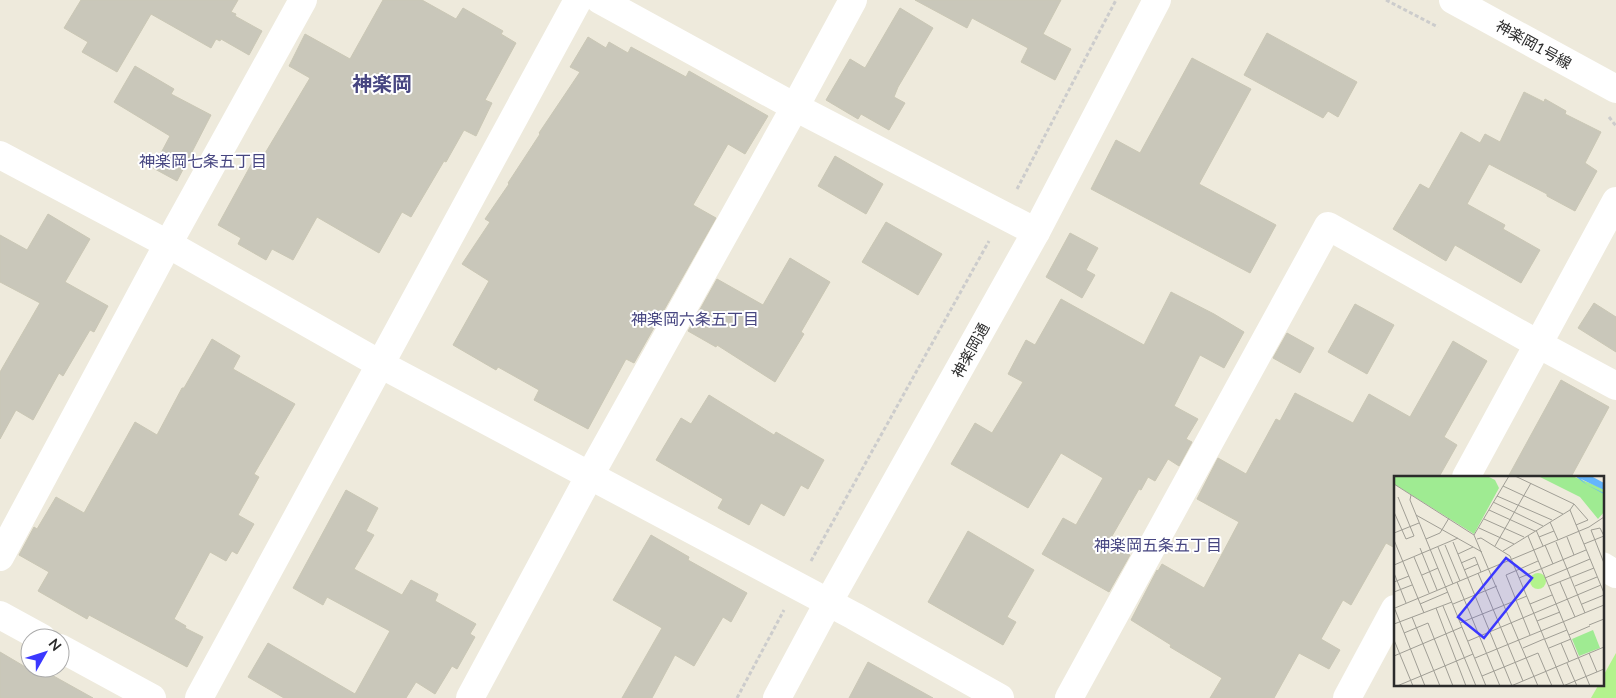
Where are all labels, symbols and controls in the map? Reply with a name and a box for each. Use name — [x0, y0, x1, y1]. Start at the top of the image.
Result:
street label: 神楽岡1号線 — [1493, 16, 1575, 72]
district label: 神楽岡 — [352, 71, 412, 95]
district label: 神楽岡七条五丁目 — [139, 151, 267, 170]
district label: 神楽岡六条五丁目 — [631, 309, 759, 328]
street label: 神楽岡通 — [948, 319, 992, 381]
inset map — [1394, 476, 1604, 686]
district label: 神楽岡五条五丁目 — [1094, 535, 1222, 554]
north arrow — [20, 628, 70, 678]
text: N — [45, 635, 65, 654]

